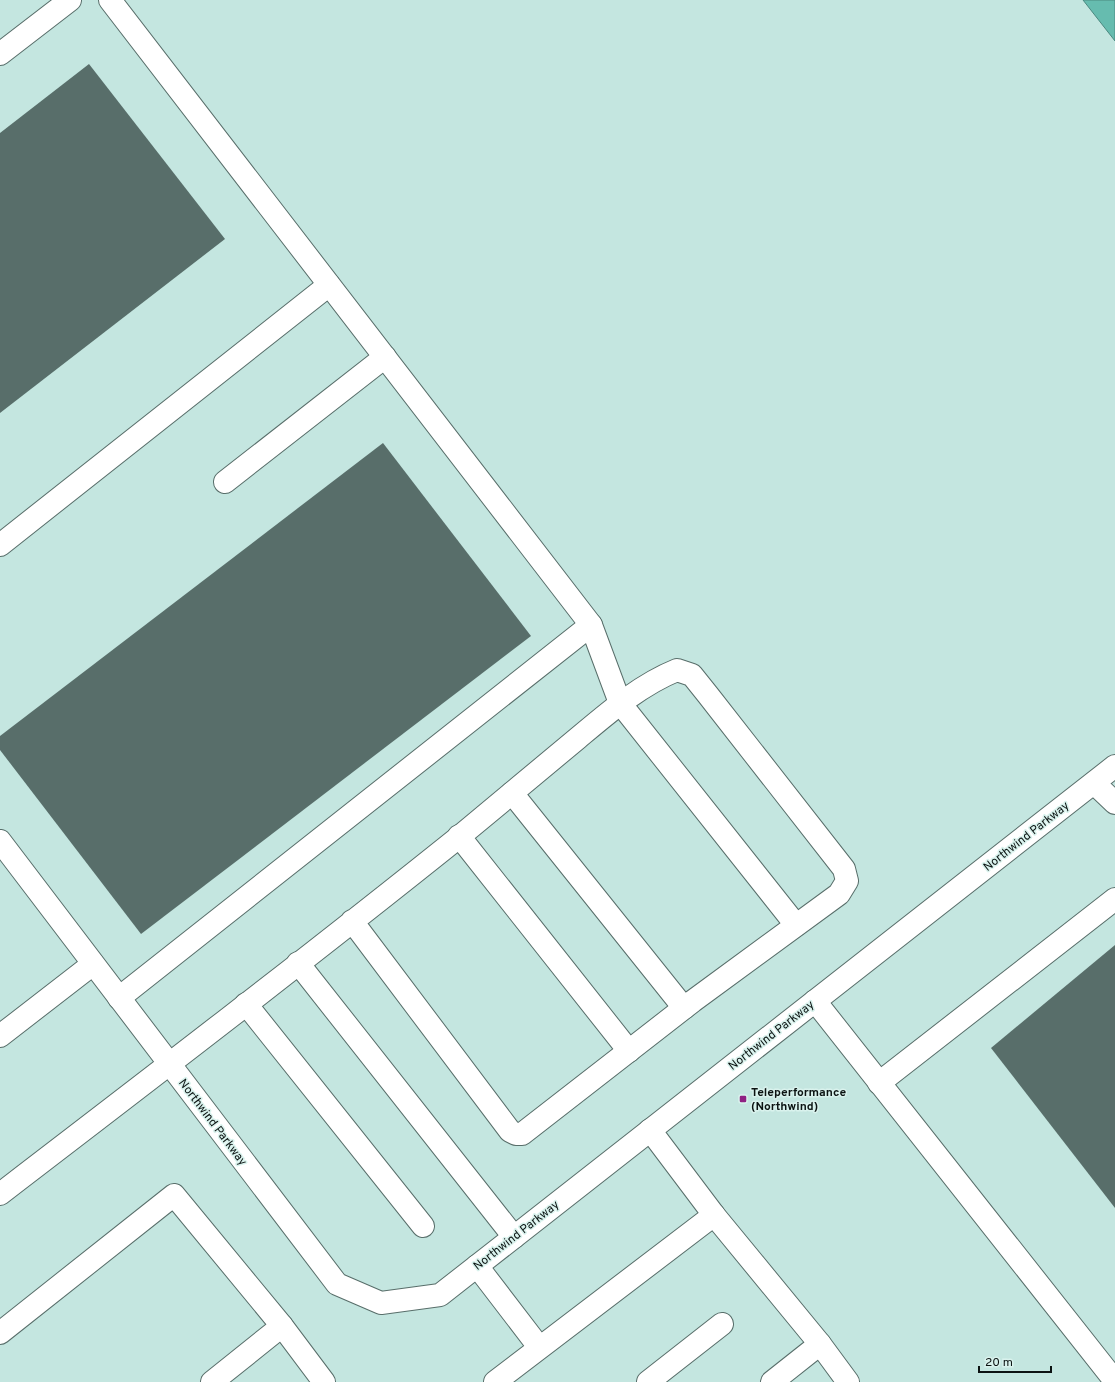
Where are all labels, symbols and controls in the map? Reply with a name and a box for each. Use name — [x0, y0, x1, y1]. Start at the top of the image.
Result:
street label: Northwind Parkway — [980, 798, 1073, 875]
street label: Northwind Parkway — [725, 997, 818, 1074]
street label: Northwind Parkway — [174, 1076, 250, 1169]
place label: Teleperformance (Northwind) — [751, 1085, 846, 1115]
marker: Teleperformance (Northwind) — [738, 1094, 748, 1104]
street label: Northwind Parkway — [470, 1197, 563, 1274]
scale bar — [979, 1348, 1051, 1374]
text: 20 m — [985, 1355, 1013, 1371]

